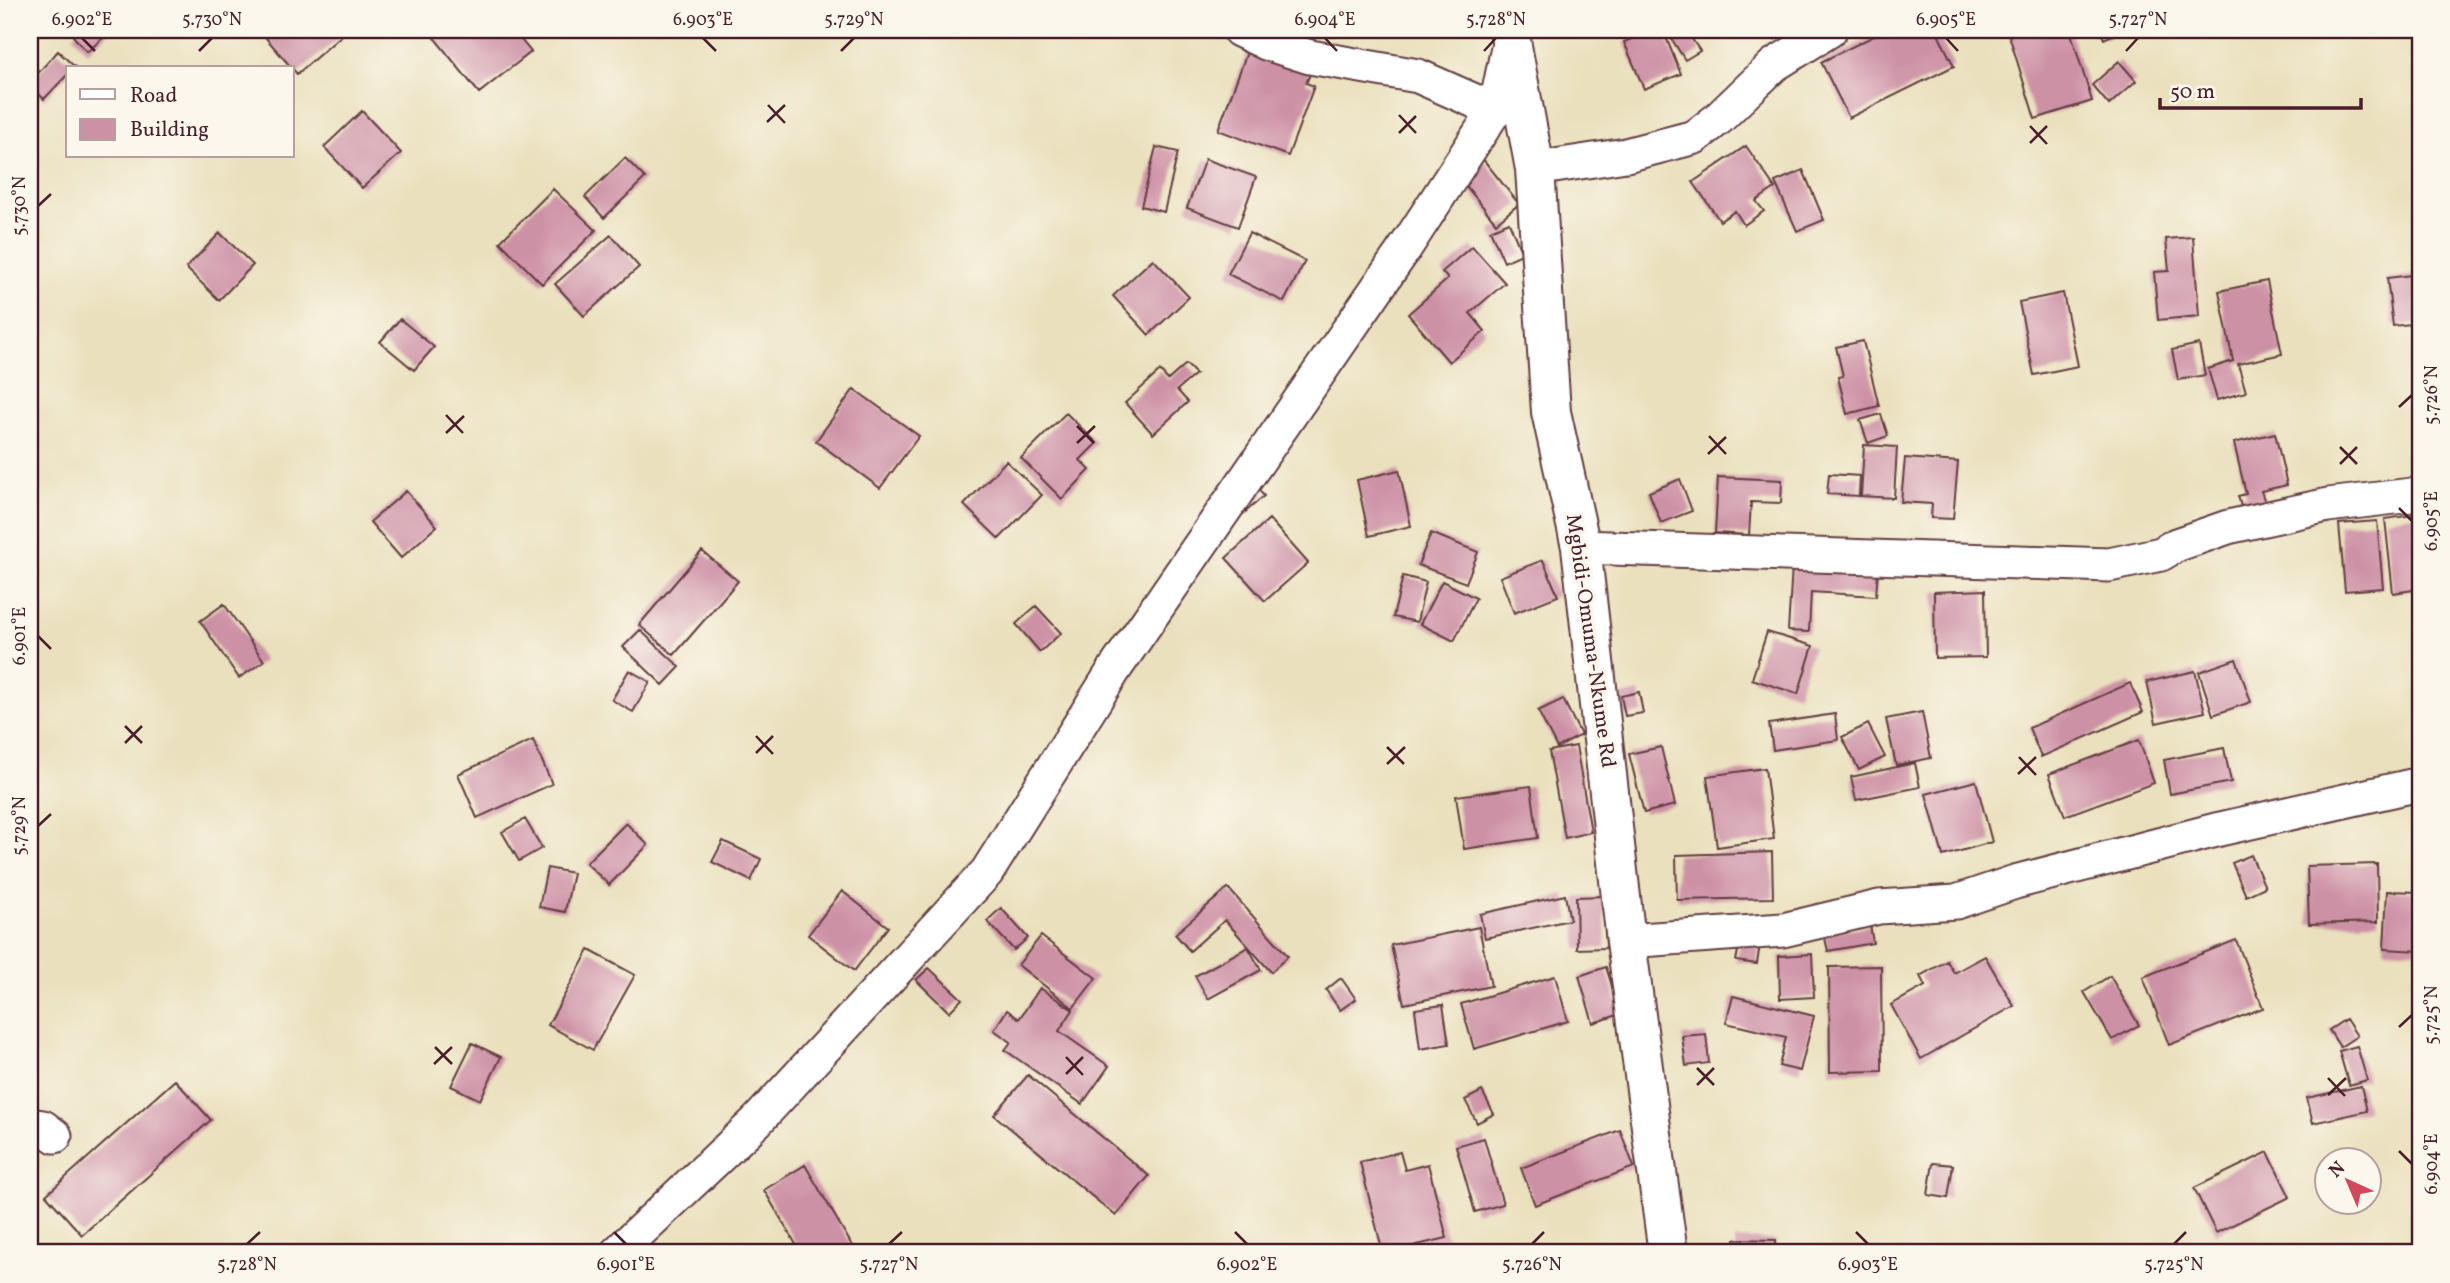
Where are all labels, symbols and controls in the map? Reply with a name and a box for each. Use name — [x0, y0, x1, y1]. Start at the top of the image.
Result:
text: 6.902°E — [52, 8, 113, 33]
text: 5.730°N — [182, 8, 242, 33]
text: 6.903°E — [673, 8, 733, 33]
text: 5.729°N — [824, 8, 884, 33]
text: 6.904°E — [1294, 8, 1356, 33]
text: 5.728°N — [1466, 8, 1526, 33]
text: 6.905°E — [1916, 8, 1976, 33]
text: 5.727°N — [2109, 8, 2167, 33]
legend — [66, 66, 294, 158]
scale bar — [2160, 66, 2361, 110]
text: 50 m — [2170, 78, 2215, 107]
text: Road — [130, 82, 177, 111]
text: Building — [130, 116, 209, 145]
text: 5.730°N — [8, 176, 33, 236]
text: 5.726°N — [2420, 365, 2445, 425]
text: 6.905°E — [2420, 491, 2445, 551]
street label: Mgbidi-Omuma-Nkume Rd — [1558, 512, 1622, 770]
text: 6.901°E — [8, 607, 33, 665]
text: 5.729°N — [8, 796, 33, 856]
text: 5.725°N — [2420, 985, 2445, 1045]
text: 6.904°E — [2420, 1133, 2445, 1195]
north arrow — [2314, 1146, 2384, 1216]
text: N — [2324, 1156, 2352, 1184]
text: 5.728°N — [217, 1253, 277, 1278]
text: 6.901°E — [597, 1253, 655, 1278]
text: 5.727°N — [860, 1253, 918, 1278]
text: 6.902°E — [1217, 1253, 1278, 1278]
text: 5.726°N — [1502, 1253, 1562, 1278]
text: 6.903°E — [1838, 1253, 1898, 1278]
text: 5.725°N — [2144, 1253, 2204, 1278]

